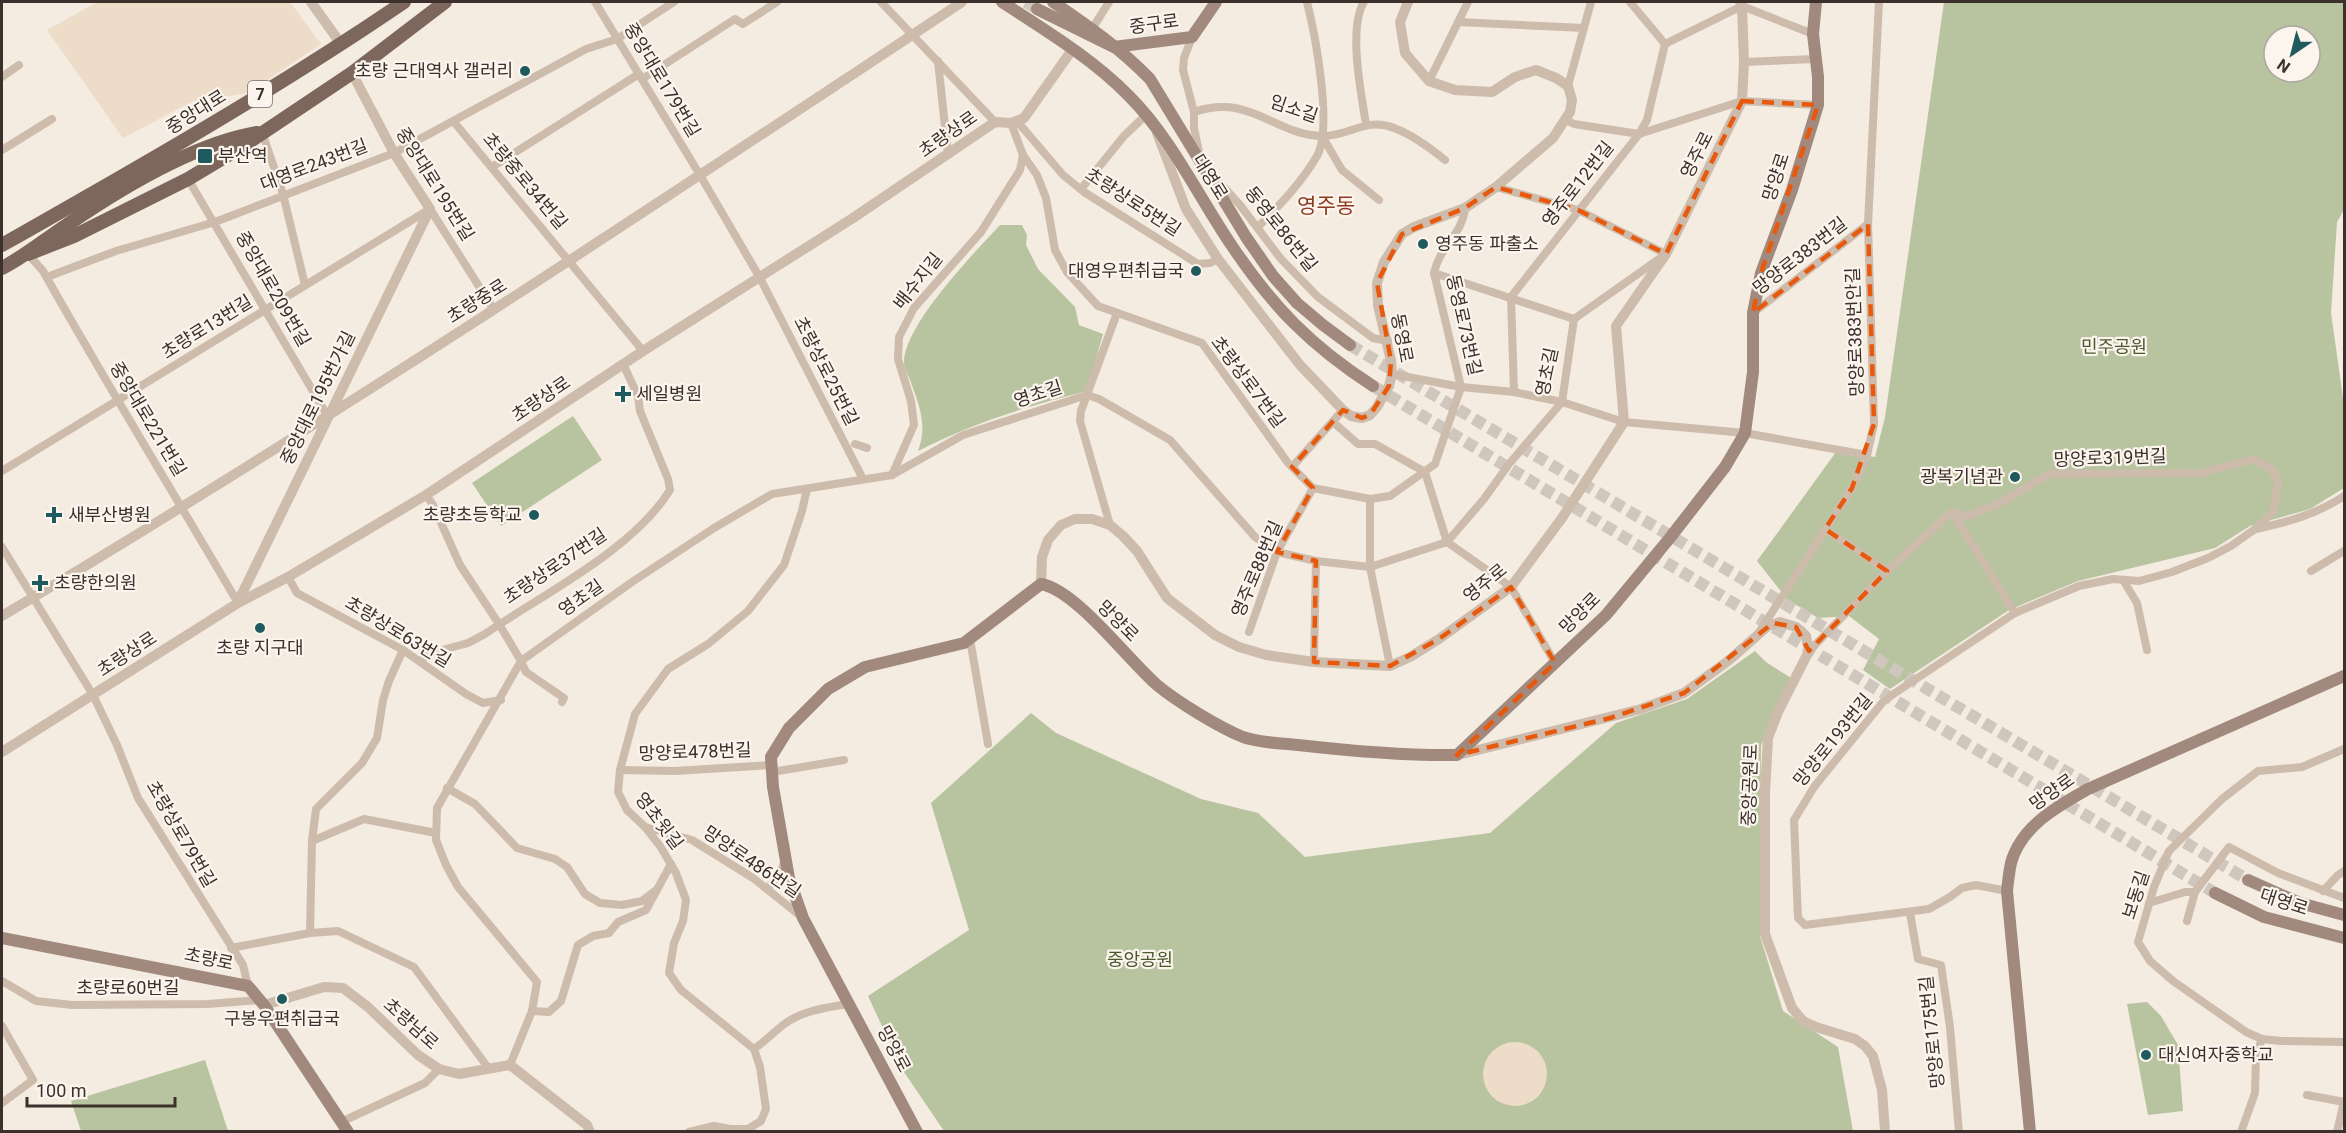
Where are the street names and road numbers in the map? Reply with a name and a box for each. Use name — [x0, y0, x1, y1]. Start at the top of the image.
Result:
street label: 중구로 — [1128, 10, 1180, 37]
street label: 중앙대로179번길 — [620, 19, 705, 141]
road number: 7 — [248, 81, 272, 107]
street label: 중앙대로 — [162, 85, 229, 138]
street label: 임소길 — [1267, 91, 1321, 127]
street label: 초량상로 — [915, 106, 981, 161]
street label: 중앙대로195번길 — [392, 123, 479, 244]
street label: 초량중로34번길 — [479, 128, 572, 233]
street label: 영주로 — [1676, 128, 1717, 182]
street label: 대영로243번길 — [257, 134, 370, 195]
street label: 영주로12번길 — [1538, 137, 1618, 231]
street label: 대영로 — [1188, 150, 1232, 203]
street label: 망양로 — [1758, 150, 1793, 204]
street label: 초량상로5번길 — [1082, 163, 1185, 240]
street label: 동영로86번길 — [1241, 182, 1322, 275]
street label: 망양로383번길 — [1749, 212, 1851, 299]
street label: 중앙대로209번길 — [232, 227, 315, 350]
street label: 배수지길 — [889, 248, 946, 313]
street label: 망양로383번안길 — [1842, 267, 1867, 397]
street label: 동영로73번길 — [1443, 272, 1486, 377]
street label: 초량중로 — [443, 274, 510, 327]
street label: 초량로13번길 — [157, 290, 256, 363]
street label: 동영로 — [1387, 312, 1418, 364]
street label: 초량상로25번길 — [790, 313, 863, 429]
street label: 중앙대로195번가길 — [276, 327, 359, 468]
street label: 초량상로7번길 — [1207, 332, 1290, 432]
street label: 영초길 — [1531, 345, 1562, 398]
street label: 중앙대로221번길 — [106, 358, 191, 480]
street label: 초량상로 — [507, 371, 574, 426]
street label: 영초길 — [1011, 376, 1065, 411]
street label: 망양로319번길 — [2053, 445, 2167, 470]
street label: 영주로88번길 — [1227, 517, 1286, 620]
street label: 초량상로37번길 — [499, 523, 610, 608]
street label: 영주로 — [1459, 559, 1511, 606]
street label: 영초길 — [554, 575, 607, 620]
street label: 망양로 — [1555, 588, 1605, 638]
street label: 초량상로63번길 — [342, 592, 455, 671]
street label: 망양로 — [1093, 596, 1143, 646]
street label: 초량상로 — [93, 627, 160, 680]
street label: 망양로193번길 — [1789, 689, 1876, 790]
street label: 망양로478번길 — [638, 739, 752, 764]
street label: 중앙공원로 — [1738, 743, 1761, 827]
street label: 망양로 — [2025, 769, 2078, 814]
street label: 초량상로79번길 — [142, 777, 220, 891]
street label: 영초윗길 — [631, 788, 688, 853]
street label: 망양로486번길 — [700, 821, 805, 902]
street label: 보동길 — [2118, 868, 2153, 922]
street label: 대영로 — [2257, 884, 2311, 919]
street label: 초량로 — [183, 943, 236, 974]
street label: 망양로175번길 — [1915, 975, 1948, 1089]
street label: 초량로60번길 — [76, 977, 180, 998]
street label: 초량남로 — [380, 994, 443, 1054]
street label: 망양로 — [874, 1022, 915, 1076]

